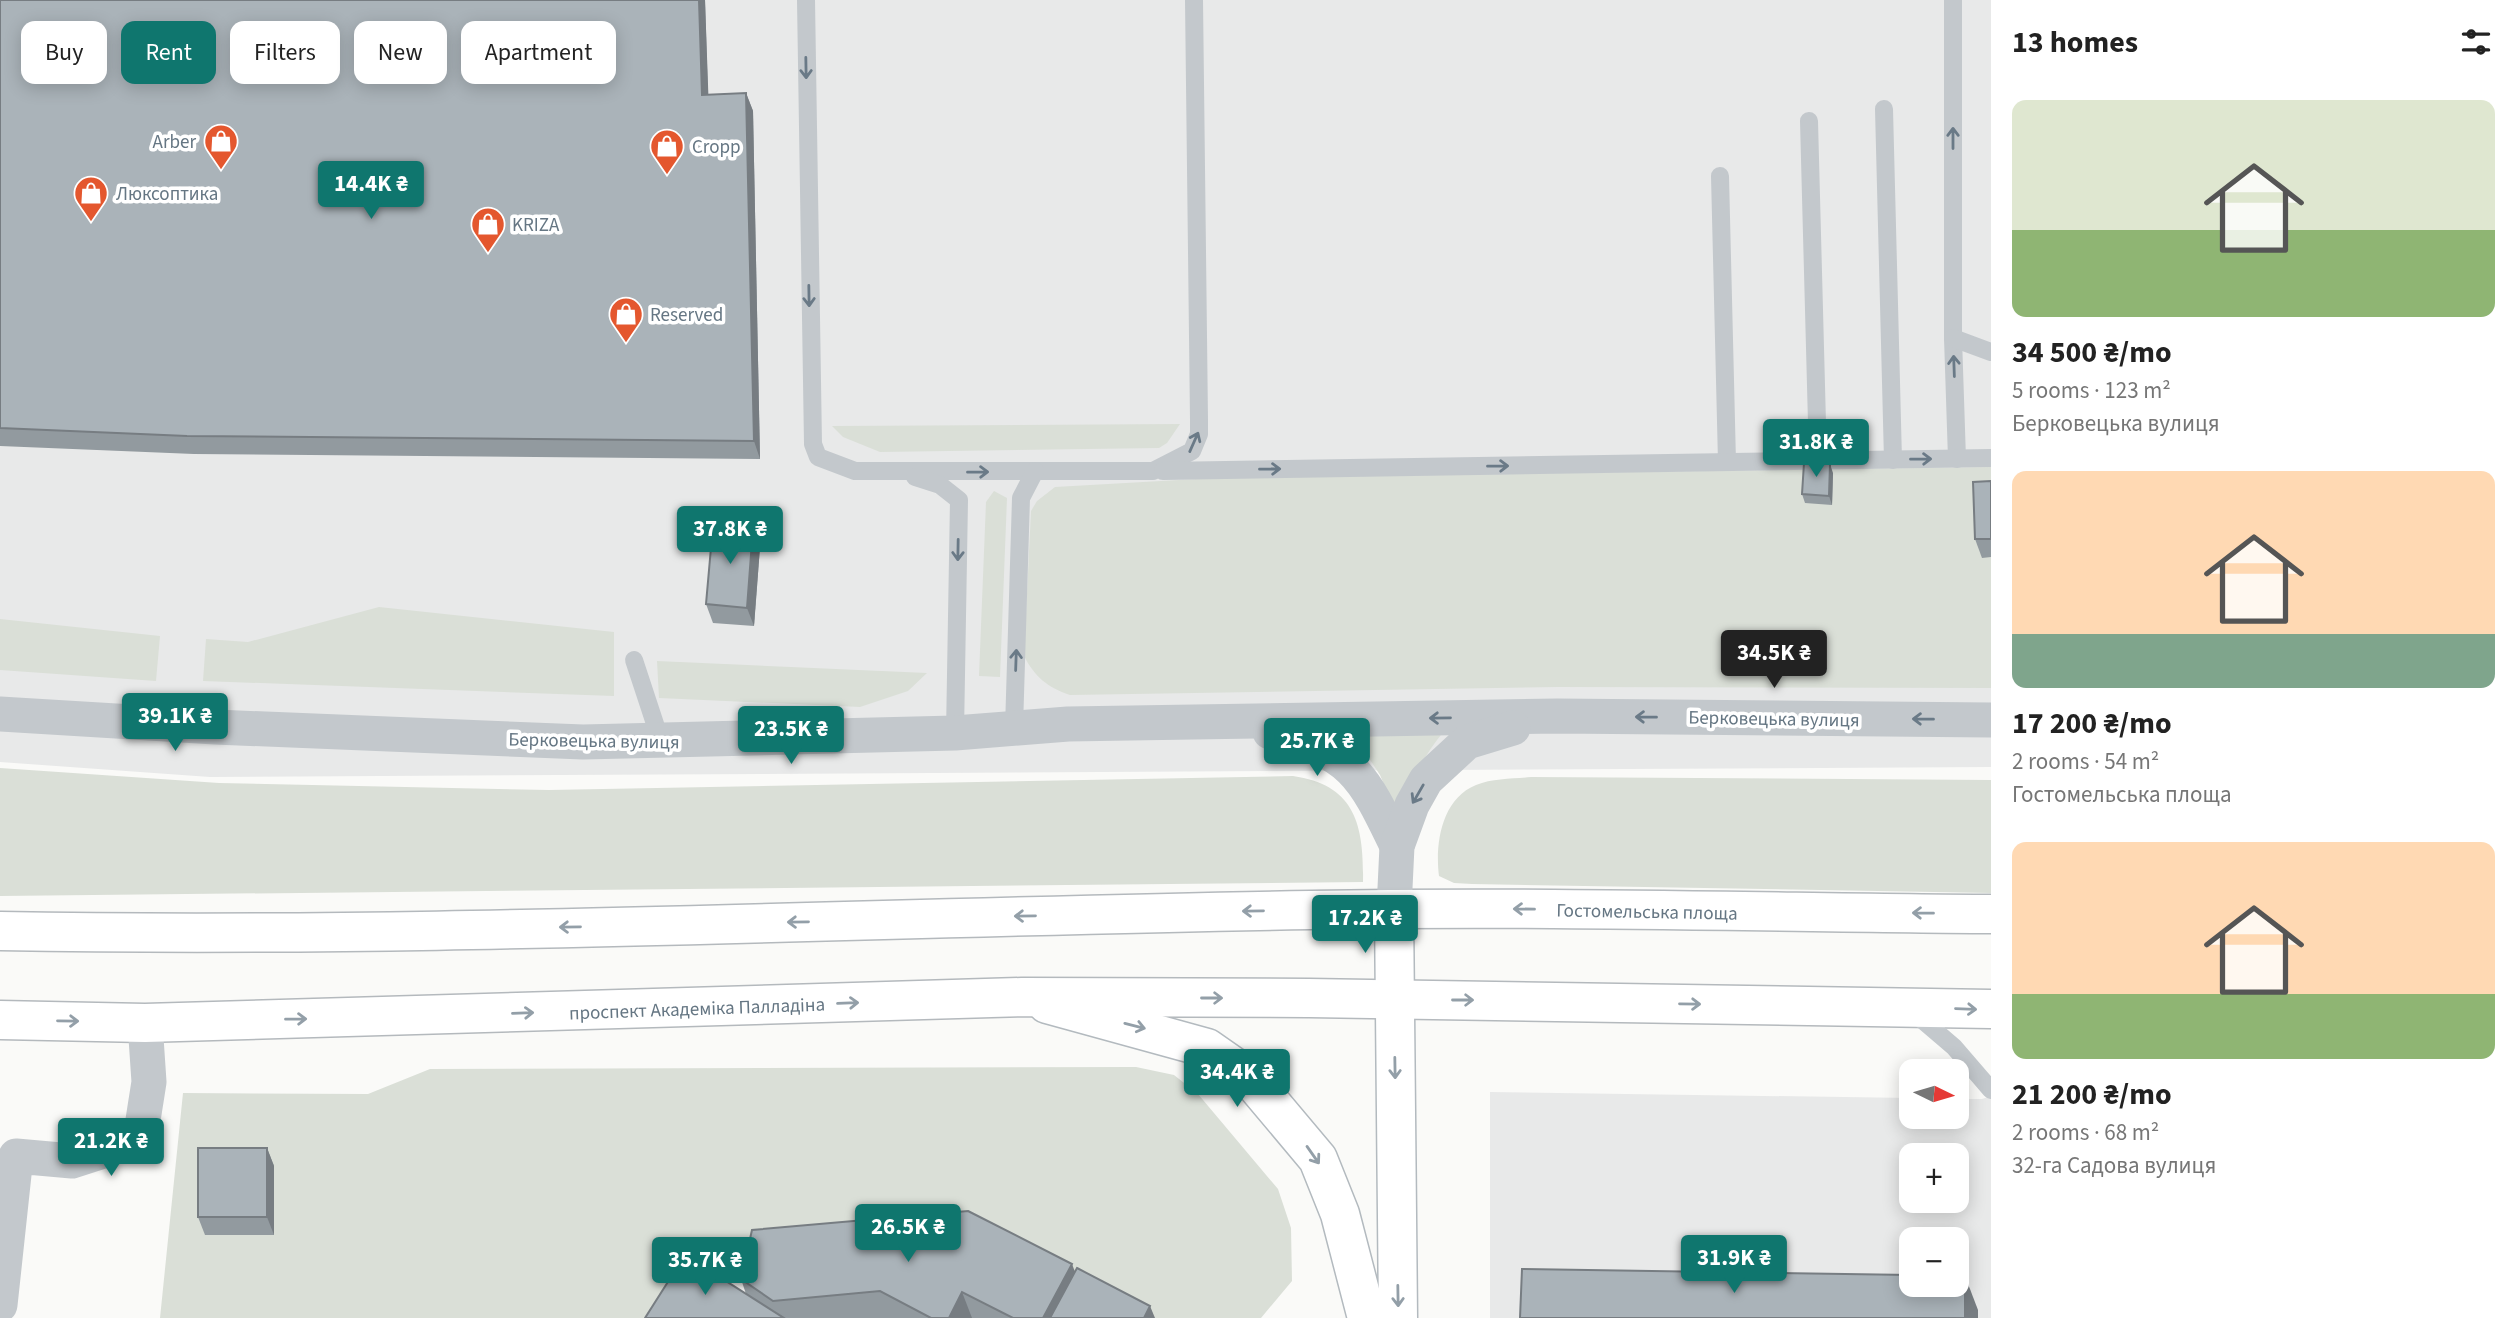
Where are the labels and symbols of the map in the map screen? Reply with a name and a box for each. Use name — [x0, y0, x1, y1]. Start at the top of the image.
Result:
one-way arrow — [800, 56, 813, 79]
shop icon: Arber — [202, 122, 240, 171]
shop icon: Cropp — [648, 127, 686, 176]
one-way arrow — [1946, 127, 1960, 150]
place label: Arber — [153, 129, 196, 156]
place label: Cropp — [692, 134, 741, 161]
pin: 14.4K ₴ — [306, 162, 436, 221]
shop icon: Люксоптика — [72, 174, 110, 223]
place label: Люксоптика — [116, 181, 218, 208]
shop icon: KRIZA — [469, 205, 507, 254]
place label: KRIZA — [512, 212, 560, 239]
one-way arrow — [802, 284, 816, 307]
shop icon: Reserved — [607, 295, 645, 344]
place label: Reserved — [650, 302, 723, 329]
one-way arrow — [1948, 355, 1961, 378]
pin: 31.8K ₴ — [1751, 420, 1881, 479]
one-way arrow — [1188, 432, 1201, 453]
one-way arrow — [1909, 452, 1932, 466]
one-way arrow — [1486, 459, 1509, 473]
one-way arrow — [1258, 462, 1281, 476]
one-way arrow — [967, 465, 990, 478]
pin: 37.8K ₴ — [665, 506, 795, 566]
one-way arrow — [952, 538, 965, 561]
pin: 34.5K ₴ — [1709, 630, 1839, 690]
one-way arrow — [1010, 649, 1023, 672]
pin: 39.1K ₴ — [110, 694, 240, 753]
street label: Берковецька вулиця — [1688, 705, 1860, 734]
pin: 23.5K ₴ — [726, 706, 856, 766]
one-way arrow — [1635, 710, 1658, 724]
one-way arrow — [1428, 711, 1451, 725]
one-way arrow — [1912, 712, 1935, 726]
pin: 25.7K ₴ — [1252, 718, 1382, 778]
street label: Берковецька вулиця — [508, 727, 680, 756]
one-way arrow — [1411, 784, 1425, 804]
pin: 17.2K ₴ — [1300, 895, 1430, 955]
street label: Гостомельська площа — [1556, 897, 1738, 928]
one-way arrow — [1513, 903, 1536, 916]
one-way arrow — [1241, 904, 1264, 918]
one-way arrow — [1912, 906, 1935, 920]
one-way arrow — [1014, 910, 1037, 923]
one-way arrow — [786, 915, 809, 928]
one-way arrow — [559, 920, 582, 934]
one-way arrow — [1201, 991, 1224, 1005]
street label: проспект Академіка Палладіна — [569, 992, 826, 1027]
one-way arrow — [1451, 993, 1474, 1007]
one-way arrow — [837, 996, 860, 1009]
one-way arrow — [1678, 997, 1701, 1010]
one-way arrow — [1955, 1002, 1978, 1015]
one-way arrow — [511, 1007, 534, 1020]
one-way arrow — [284, 1013, 307, 1026]
one-way arrow — [56, 1015, 79, 1028]
one-way arrow — [1123, 1020, 1146, 1033]
pin: 34.4K ₴ — [1172, 1050, 1302, 1109]
one-way arrow — [1388, 1056, 1402, 1079]
north arrow — [1899, 1059, 1969, 1129]
pin: 21.2K ₴ — [46, 1118, 176, 1178]
one-way arrow — [1306, 1145, 1320, 1164]
pin: 26.5K ₴ — [843, 1204, 973, 1264]
pin: 31.9K ₴ — [1669, 1236, 1799, 1295]
pin: 35.7K ₴ — [640, 1238, 770, 1297]
one-way arrow — [1391, 1284, 1405, 1307]

